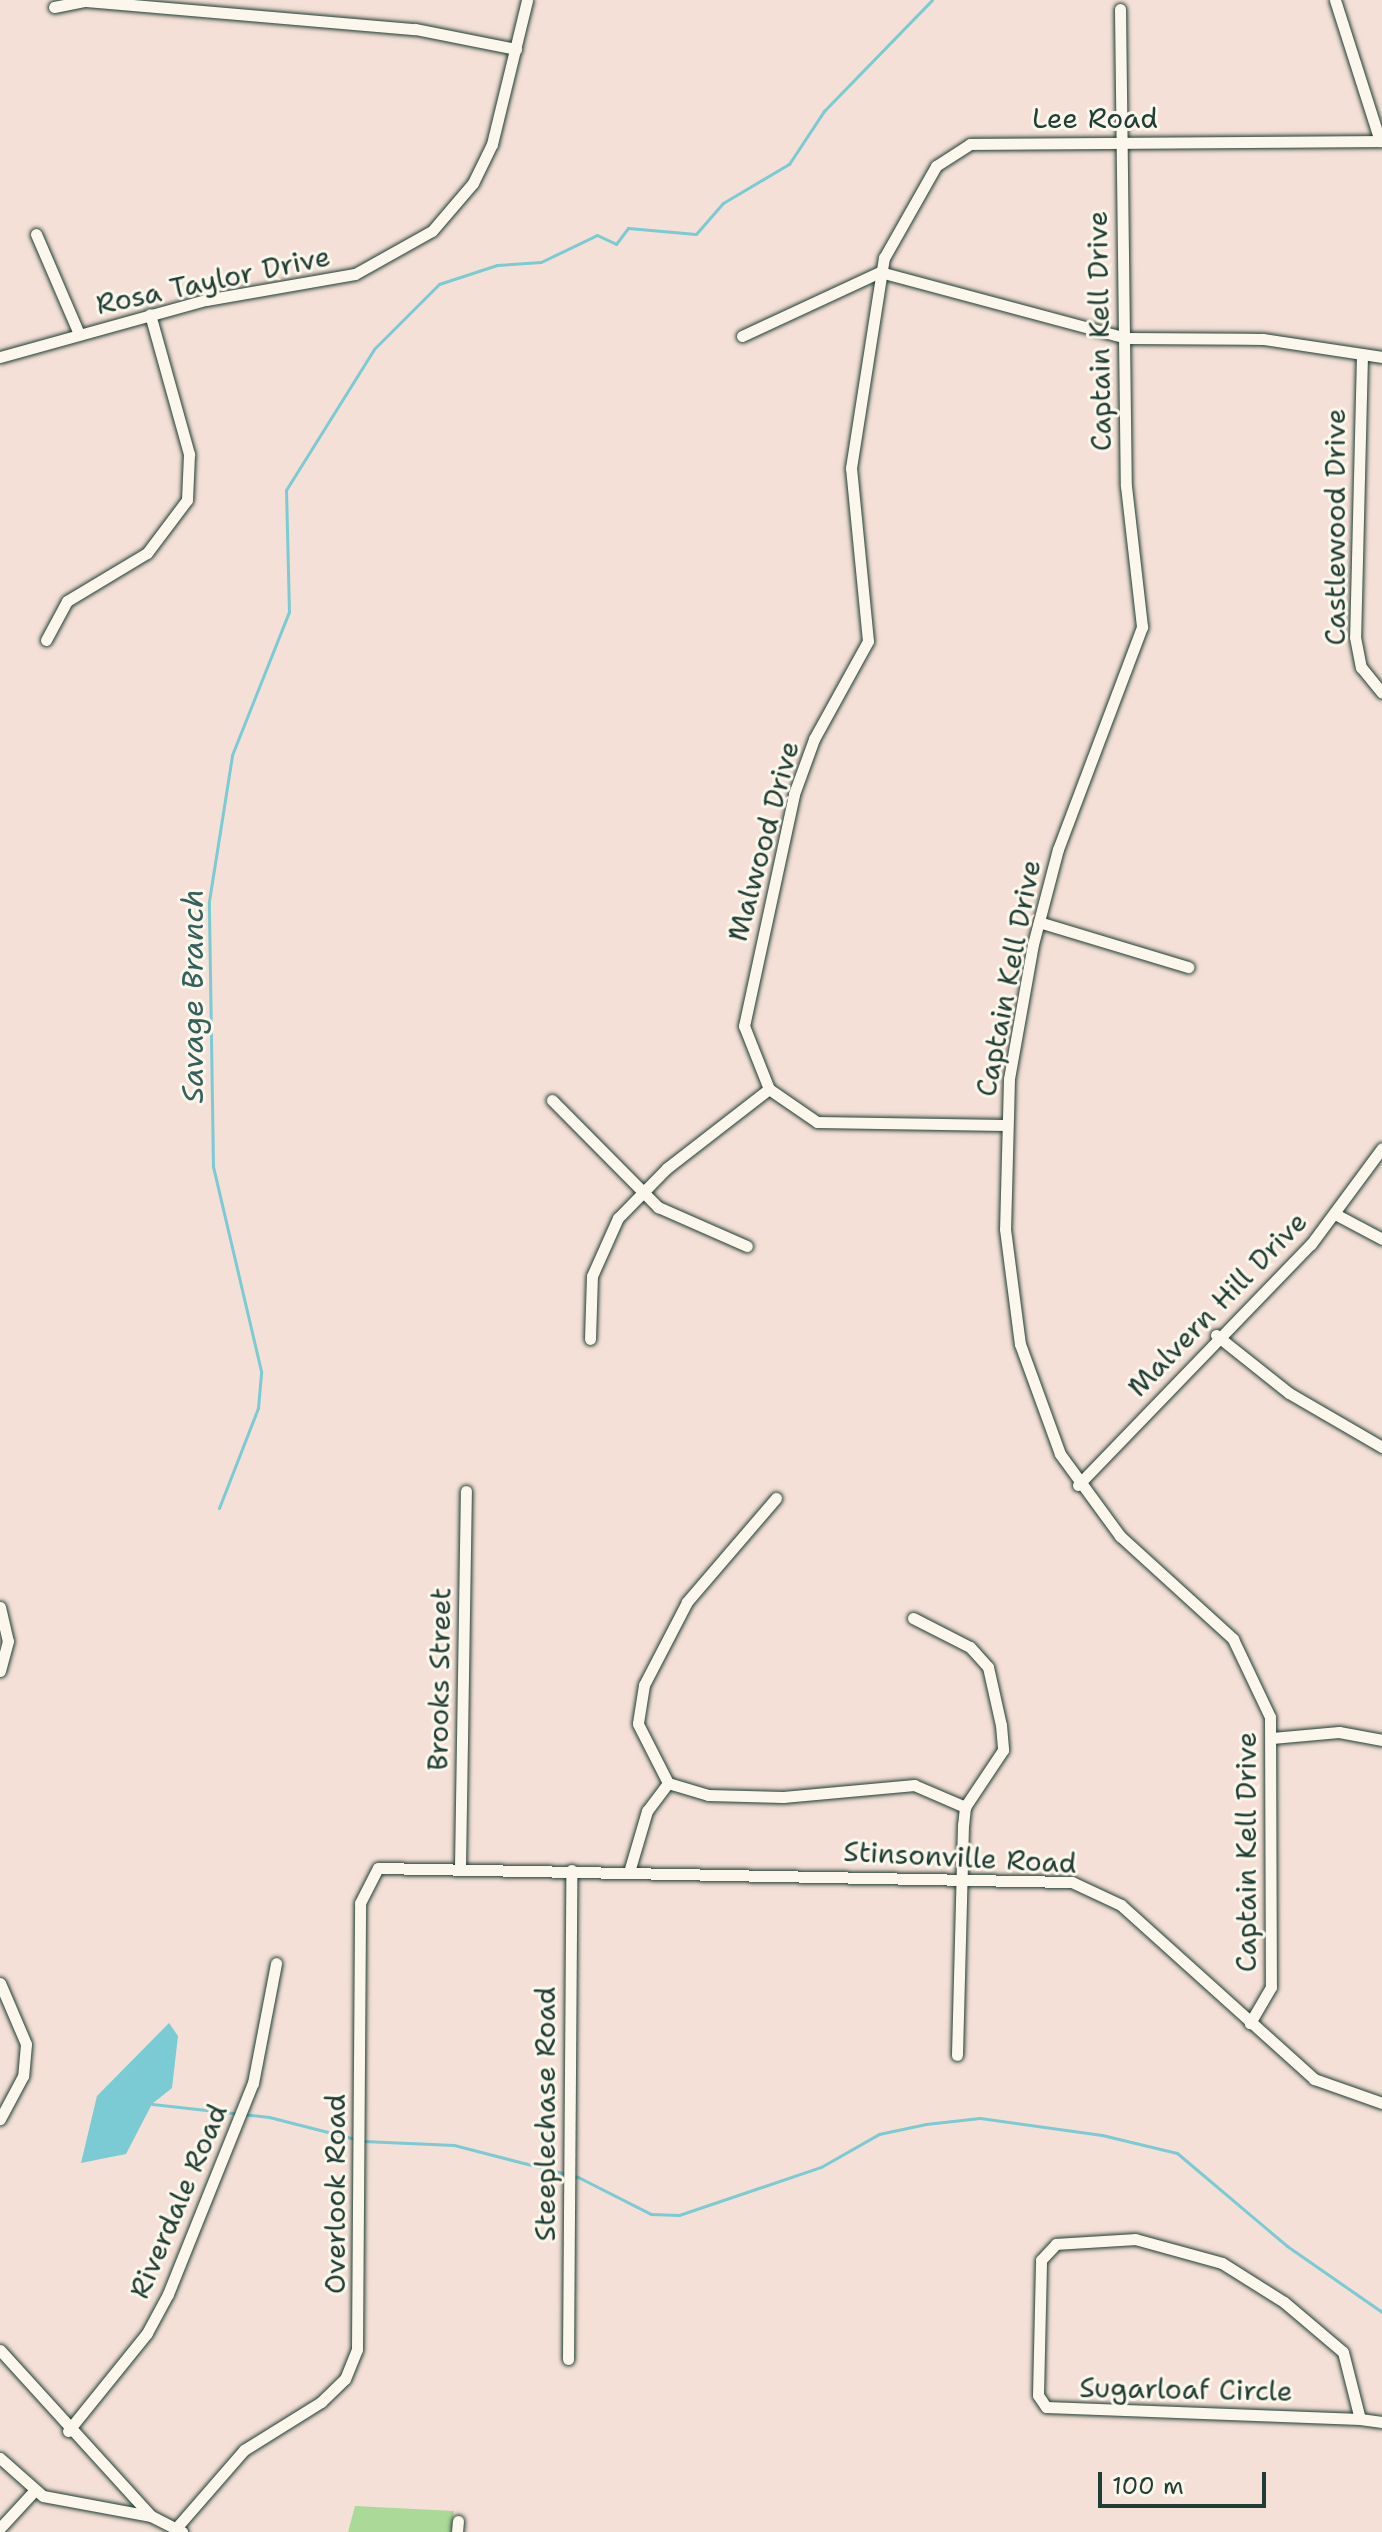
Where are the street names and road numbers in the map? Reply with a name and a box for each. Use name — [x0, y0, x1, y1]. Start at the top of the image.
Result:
street label: Lee Road — [1032, 101, 1158, 135]
street label: Captain Kell Drive — [1080, 210, 1118, 452]
street label: Rosa Taylor Drive — [93, 239, 333, 321]
street label: Castlewood Drive — [1318, 408, 1352, 646]
street label: Malwood Drive — [720, 737, 806, 945]
street label: Captain Kell Drive — [969, 857, 1047, 1099]
street label: Malvern Hill Drive — [1120, 1205, 1314, 1403]
street label: Brooks Street — [421, 1587, 457, 1771]
street label: Captain Kell Drive — [1229, 1732, 1263, 1972]
street label: Stinsonville Road — [843, 1834, 1077, 1880]
street label: Steeplechase Road — [528, 1987, 562, 2241]
street label: Overlook Road — [318, 2094, 352, 2294]
street label: Riverdale Road — [122, 2099, 234, 2303]
street label: Sugarloaf Circle — [1079, 2370, 1293, 2408]

